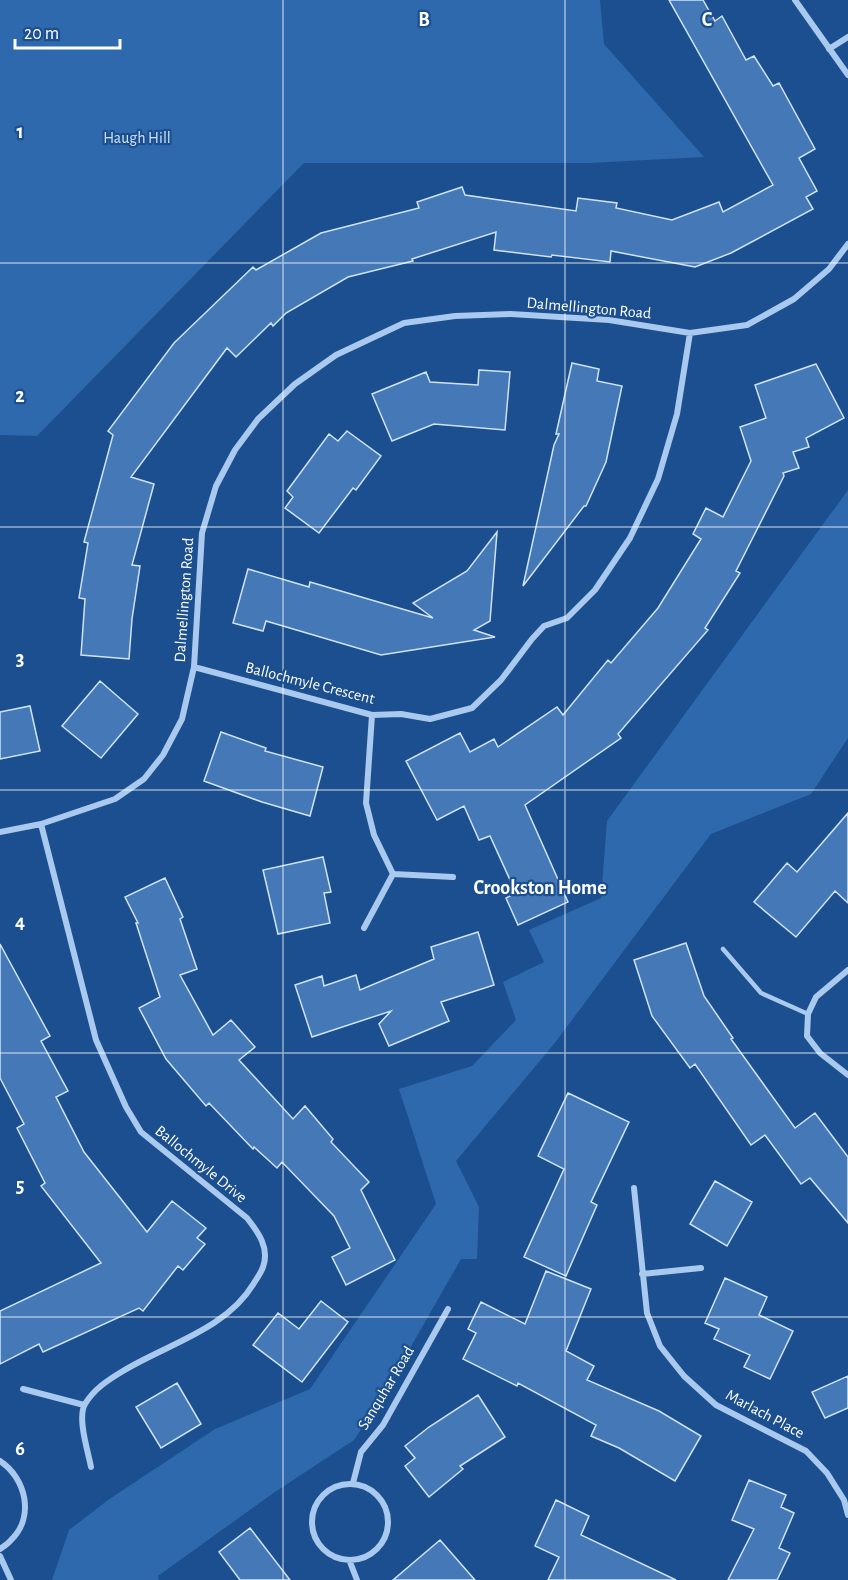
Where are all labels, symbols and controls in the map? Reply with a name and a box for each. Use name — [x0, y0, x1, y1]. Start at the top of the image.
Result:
text: B — [418, 10, 430, 30]
text: C — [702, 10, 713, 30]
scale bar — [15, 12, 120, 50]
text: 20 m — [24, 25, 59, 43]
text: 1 — [16, 122, 24, 142]
park label: Haugh Hill — [103, 130, 171, 146]
street label: Dalmellington Road — [526, 295, 652, 321]
text: 2 — [15, 386, 25, 406]
street label: Dalmellington Road — [172, 537, 196, 663]
text: 3 — [16, 649, 24, 669]
street label: Ballochmyle Crescent — [243, 659, 376, 708]
district label: Crookston Home — [473, 878, 607, 898]
text: 4 — [15, 912, 25, 932]
street label: Ballochmyle Drive — [152, 1122, 250, 1206]
text: 5 — [16, 1176, 24, 1196]
street label: Sanquhar Road — [355, 1343, 417, 1433]
street label: Marlach Place — [723, 1387, 807, 1441]
text: 6 — [15, 1439, 25, 1459]

